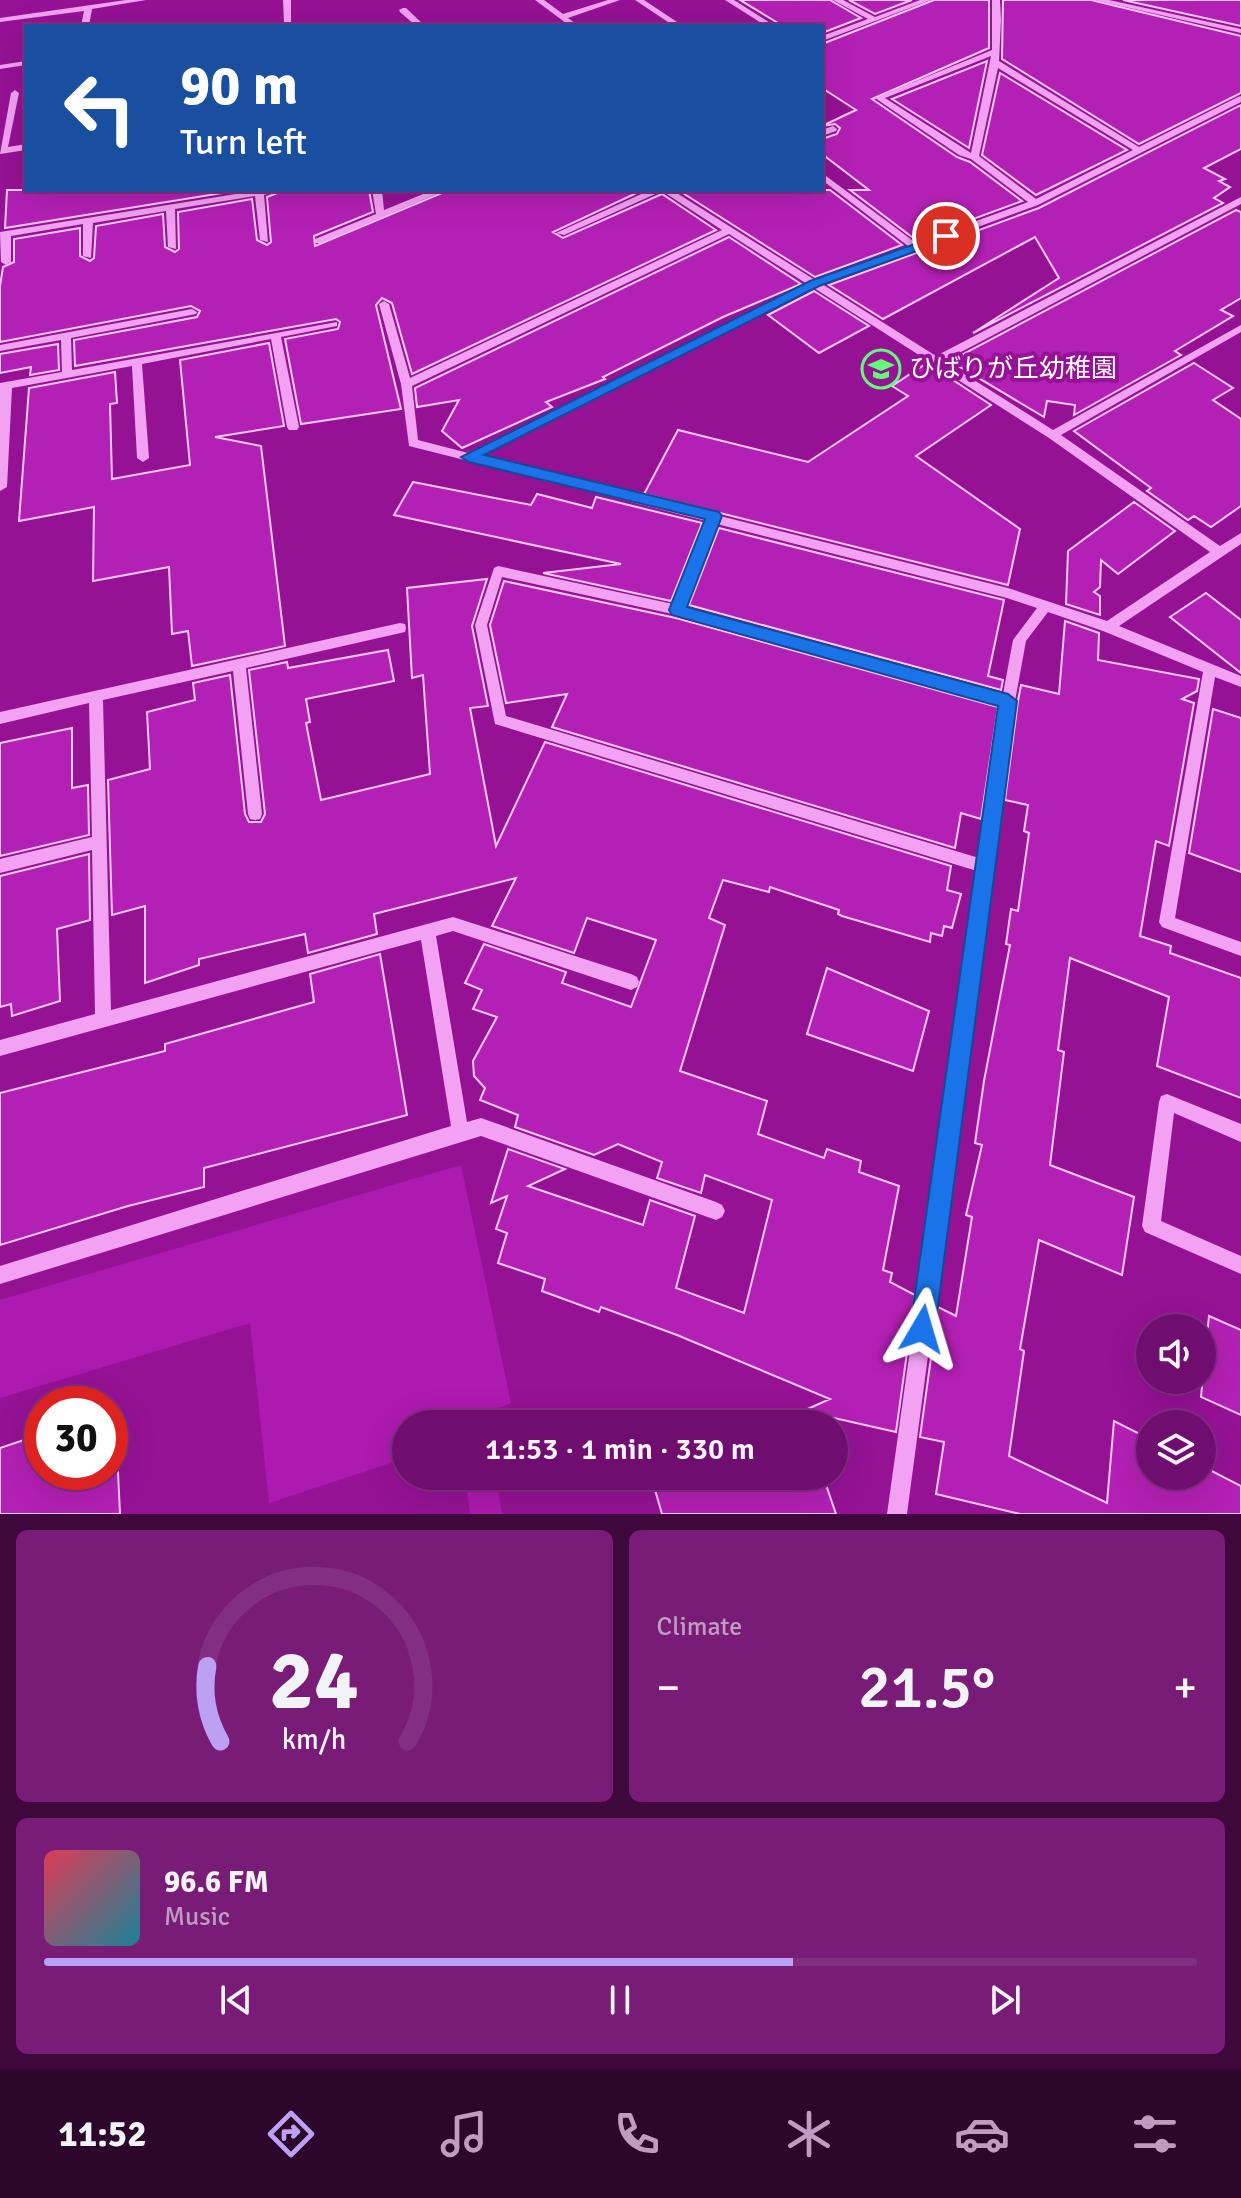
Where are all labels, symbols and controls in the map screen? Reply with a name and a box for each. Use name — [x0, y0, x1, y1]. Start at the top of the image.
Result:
text: 90 m — [180, 51, 298, 120]
icon: left — [48, 56, 152, 160]
text: Turn left — [180, 120, 307, 165]
pin — [912, 202, 980, 270]
icon: arrive — [924, 214, 968, 258]
school or university icon: ひばりが丘幼稚園 — [860, 348, 902, 390]
place label: ひばりが丘幼稚園 — [909, 353, 1117, 385]
position arrow — [880, 1287, 964, 1371]
map controls — [1136, 1314, 1216, 1490]
button: sound — [1136, 1314, 1216, 1394]
speed limit sign: 30 — [24, 1386, 128, 1490]
button: layers — [1136, 1410, 1216, 1490]
text: 11:53 · 1 min · 330 m — [485, 1431, 755, 1468]
text: Climate — [657, 1611, 742, 1643]
text: 24 — [269, 1630, 359, 1732]
text: 21.5° — [858, 1651, 995, 1725]
text: − — [657, 1661, 680, 1715]
text: + — [1173, 1661, 1197, 1715]
text: km/h — [282, 1722, 347, 1757]
text: 96.6 FM — [164, 1864, 269, 1901]
text: Music — [164, 1901, 230, 1933]
icon: previous — [214, 1978, 258, 2022]
icon: pause — [598, 1978, 642, 2022]
icon: next — [983, 1978, 1027, 2022]
icon: directions — [263, 2106, 319, 2162]
icon: music — [436, 2106, 492, 2162]
icon: phone — [609, 2106, 665, 2162]
icon: climate — [781, 2106, 837, 2162]
icon: car — [954, 2106, 1010, 2162]
icon: filters — [1127, 2106, 1183, 2162]
text: 11:52 — [58, 2112, 147, 2157]

